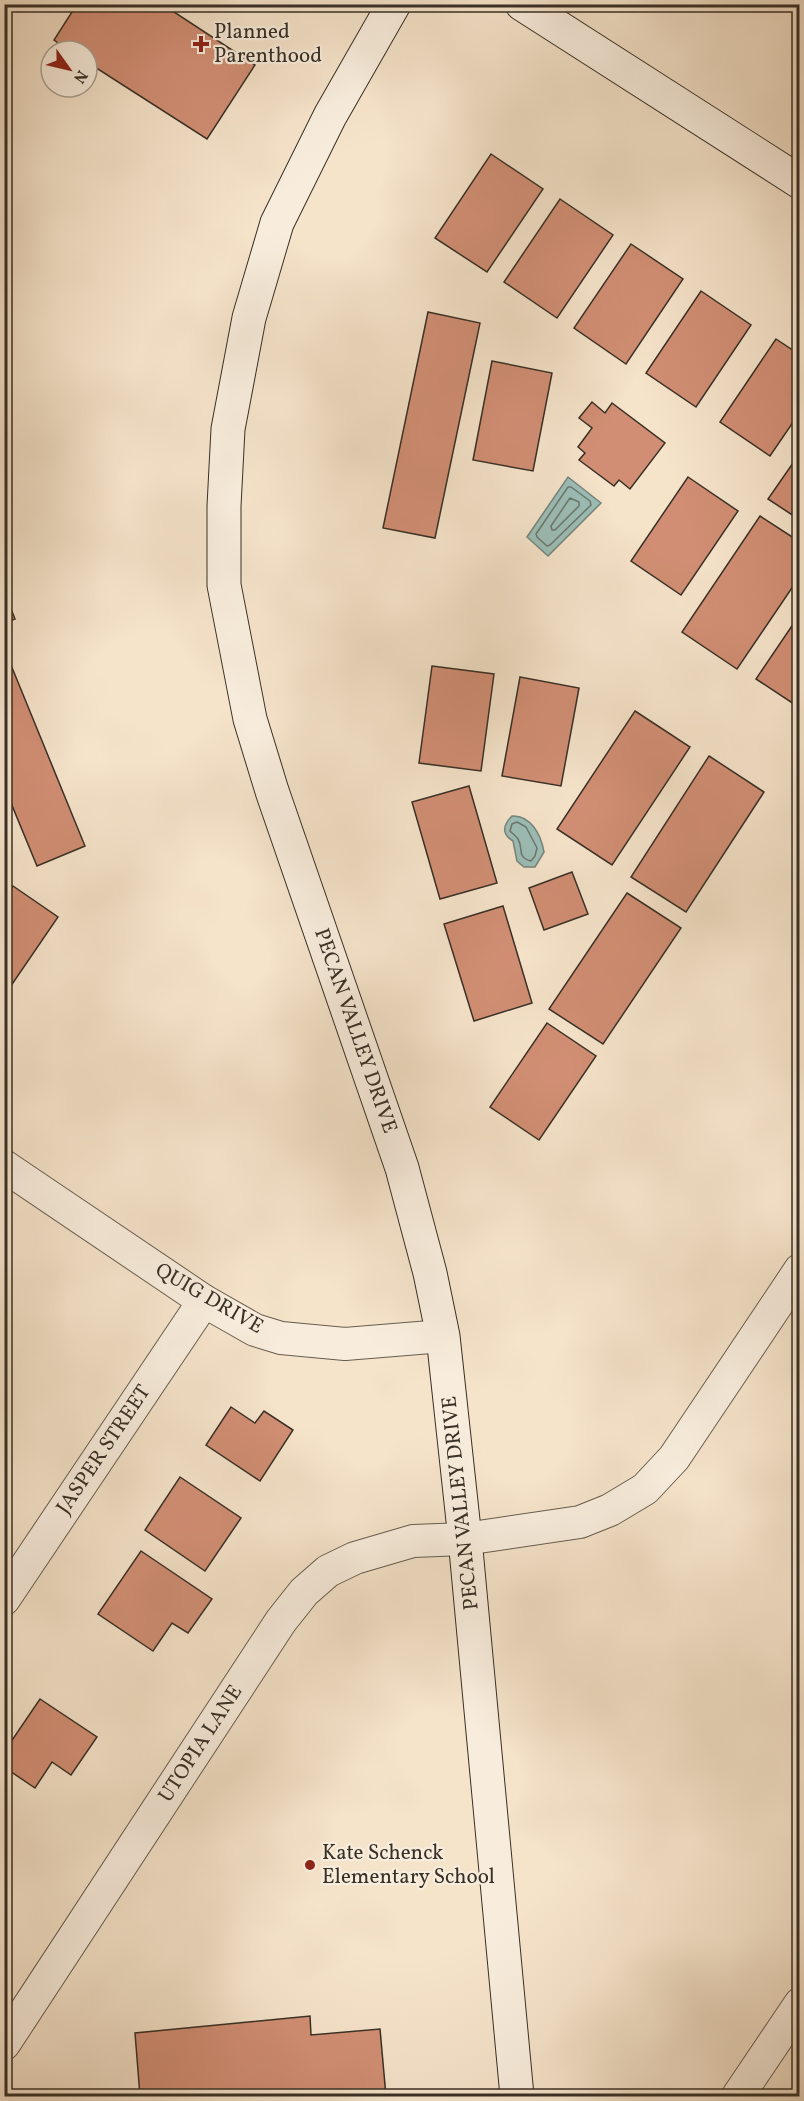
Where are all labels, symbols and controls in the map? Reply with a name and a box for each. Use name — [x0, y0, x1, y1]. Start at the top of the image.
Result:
place label: Planned Parenthood — [214, 18, 322, 71]
marker: Planned Parenthood — [192, 35, 210, 53]
north arrow — [39, 39, 99, 99]
text: N — [67, 65, 92, 88]
street label: PECAN VALLEY DRIVE — [306, 925, 404, 1137]
street label: QUIG DRIVE — [149, 1256, 269, 1342]
street label: JASPER STREET — [50, 1379, 158, 1521]
street label: PECAN VALLEY DRIVE — [435, 1395, 487, 1611]
street label: UTOPIA LANE — [152, 1679, 250, 1809]
place label: Kate Schenck Elementary School — [322, 1839, 495, 1892]
marker: Kate Schenck Elementary School — [303, 1858, 317, 1872]

